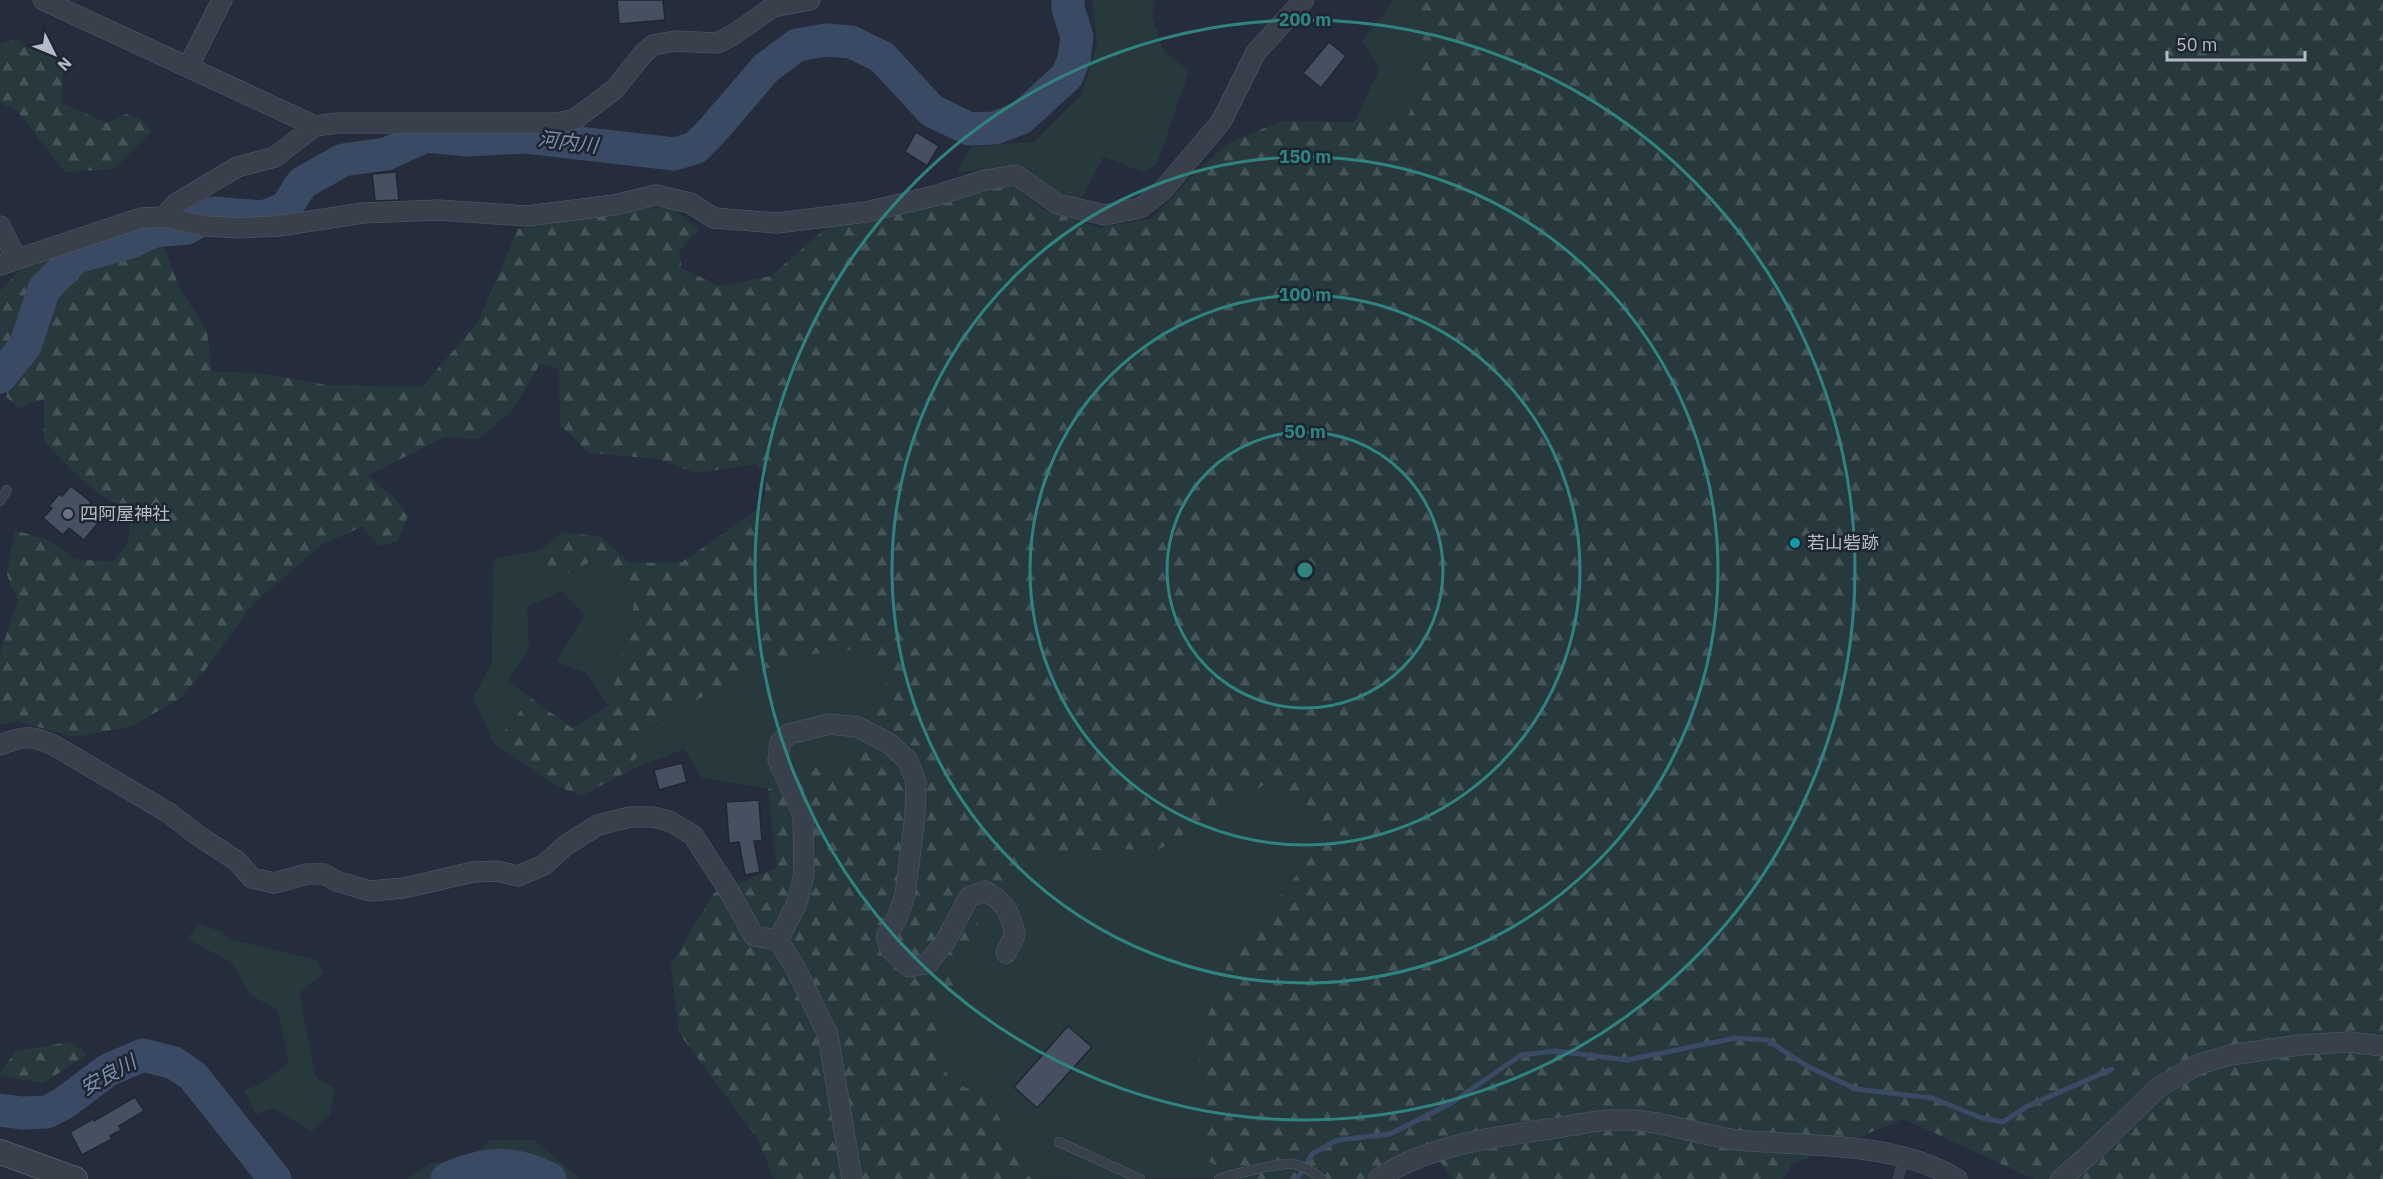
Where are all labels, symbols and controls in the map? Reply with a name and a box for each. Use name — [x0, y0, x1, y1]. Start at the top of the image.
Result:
text: 200 m — [1279, 8, 1331, 31]
north arrow — [24, 24, 84, 84]
scale bar — [2167, 24, 2305, 62]
text: 50 m — [2176, 33, 2218, 56]
text: N — [54, 53, 76, 75]
water label: 河内川 — [537, 124, 601, 159]
text: 150 m — [1279, 145, 1331, 168]
text: 100 m — [1279, 283, 1331, 306]
text: 50 m — [1284, 420, 1326, 443]
place label: 四阿屋神社 — [80, 502, 170, 525]
marker: 四阿屋神社 — [61, 507, 75, 521]
place label: 若山砦跡 — [1807, 531, 1879, 554]
marker: 若山砦跡 — [1788, 536, 1802, 550]
centre of rings — [1295, 560, 1315, 580]
water label: 安良川 — [75, 1047, 142, 1101]

